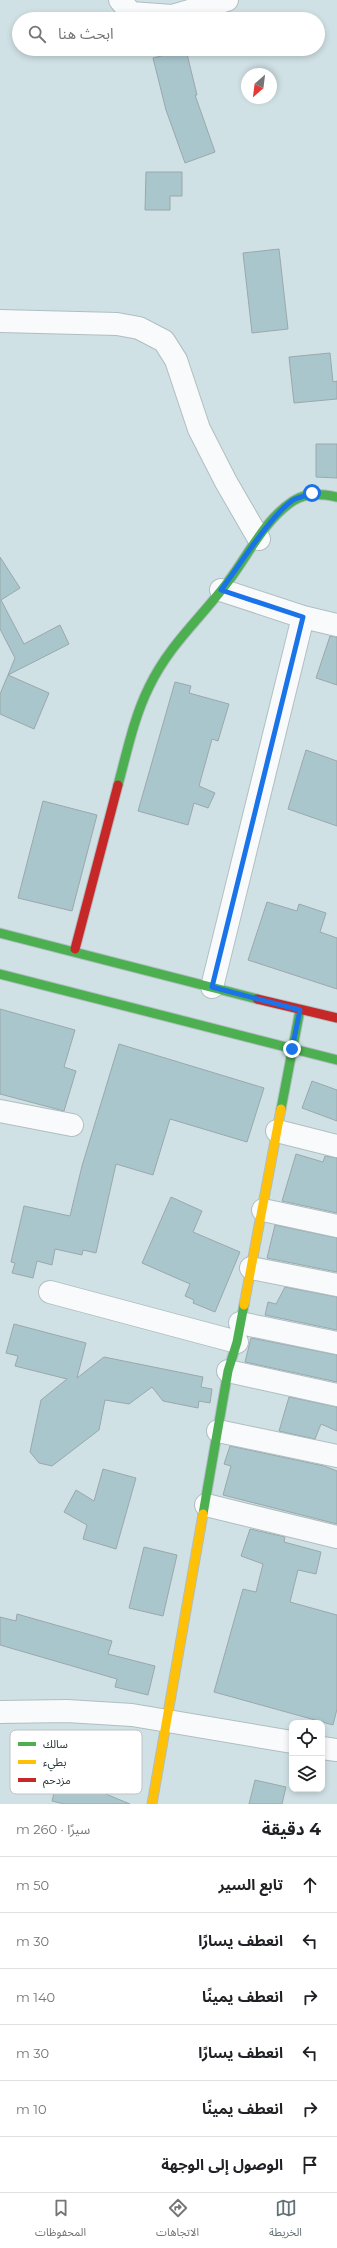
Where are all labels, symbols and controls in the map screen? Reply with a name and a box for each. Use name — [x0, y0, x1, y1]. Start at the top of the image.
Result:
search box — [12, 12, 325, 56]
icon: search — [26, 23, 48, 45]
text: ابحث هنا — [58, 24, 114, 43]
north arrow — [241, 68, 277, 104]
route start — [303, 484, 321, 502]
route end — [283, 1040, 301, 1058]
map controls — [289, 1720, 325, 1792]
button: locate — [289, 1720, 325, 1756]
legend — [10, 1730, 142, 1794]
text: سالك — [43, 1737, 68, 1751]
text: بطيء — [43, 1755, 66, 1772]
button: layers — [289, 1756, 325, 1792]
text: مزدحم — [43, 1773, 71, 1789]
text: 4 دقيقة — [262, 1819, 321, 1839]
text: سيرًا · 260 m — [16, 1821, 90, 1837]
icon: ahead — [299, 1874, 321, 1896]
text: تابع السير — [219, 1875, 283, 1894]
text: 50 m — [16, 1877, 49, 1893]
icon: left — [299, 1930, 321, 1952]
text: انعطف يسارًا — [198, 1931, 283, 1950]
text: 30 m — [16, 1933, 49, 1949]
icon: right — [299, 1986, 321, 2008]
text: انعطف يمينًا — [202, 1987, 283, 2006]
text: 140 m — [16, 1989, 55, 2005]
icon: left — [299, 2042, 321, 2064]
text: انعطف يسارًا — [198, 2043, 283, 2062]
text: 30 m — [16, 2045, 49, 2061]
icon: right — [299, 2098, 321, 2120]
text: انعطف يمينًا — [202, 2099, 283, 2118]
text: 10 m — [16, 2101, 47, 2117]
icon: arrive — [299, 2154, 321, 2176]
text: الوصول إلى الوجهة — [161, 2155, 283, 2174]
tab: المحفوظات — [35, 2197, 86, 2244]
tab: الاتجاهات — [156, 2197, 199, 2244]
tab: الخريطة — [269, 2197, 302, 2244]

